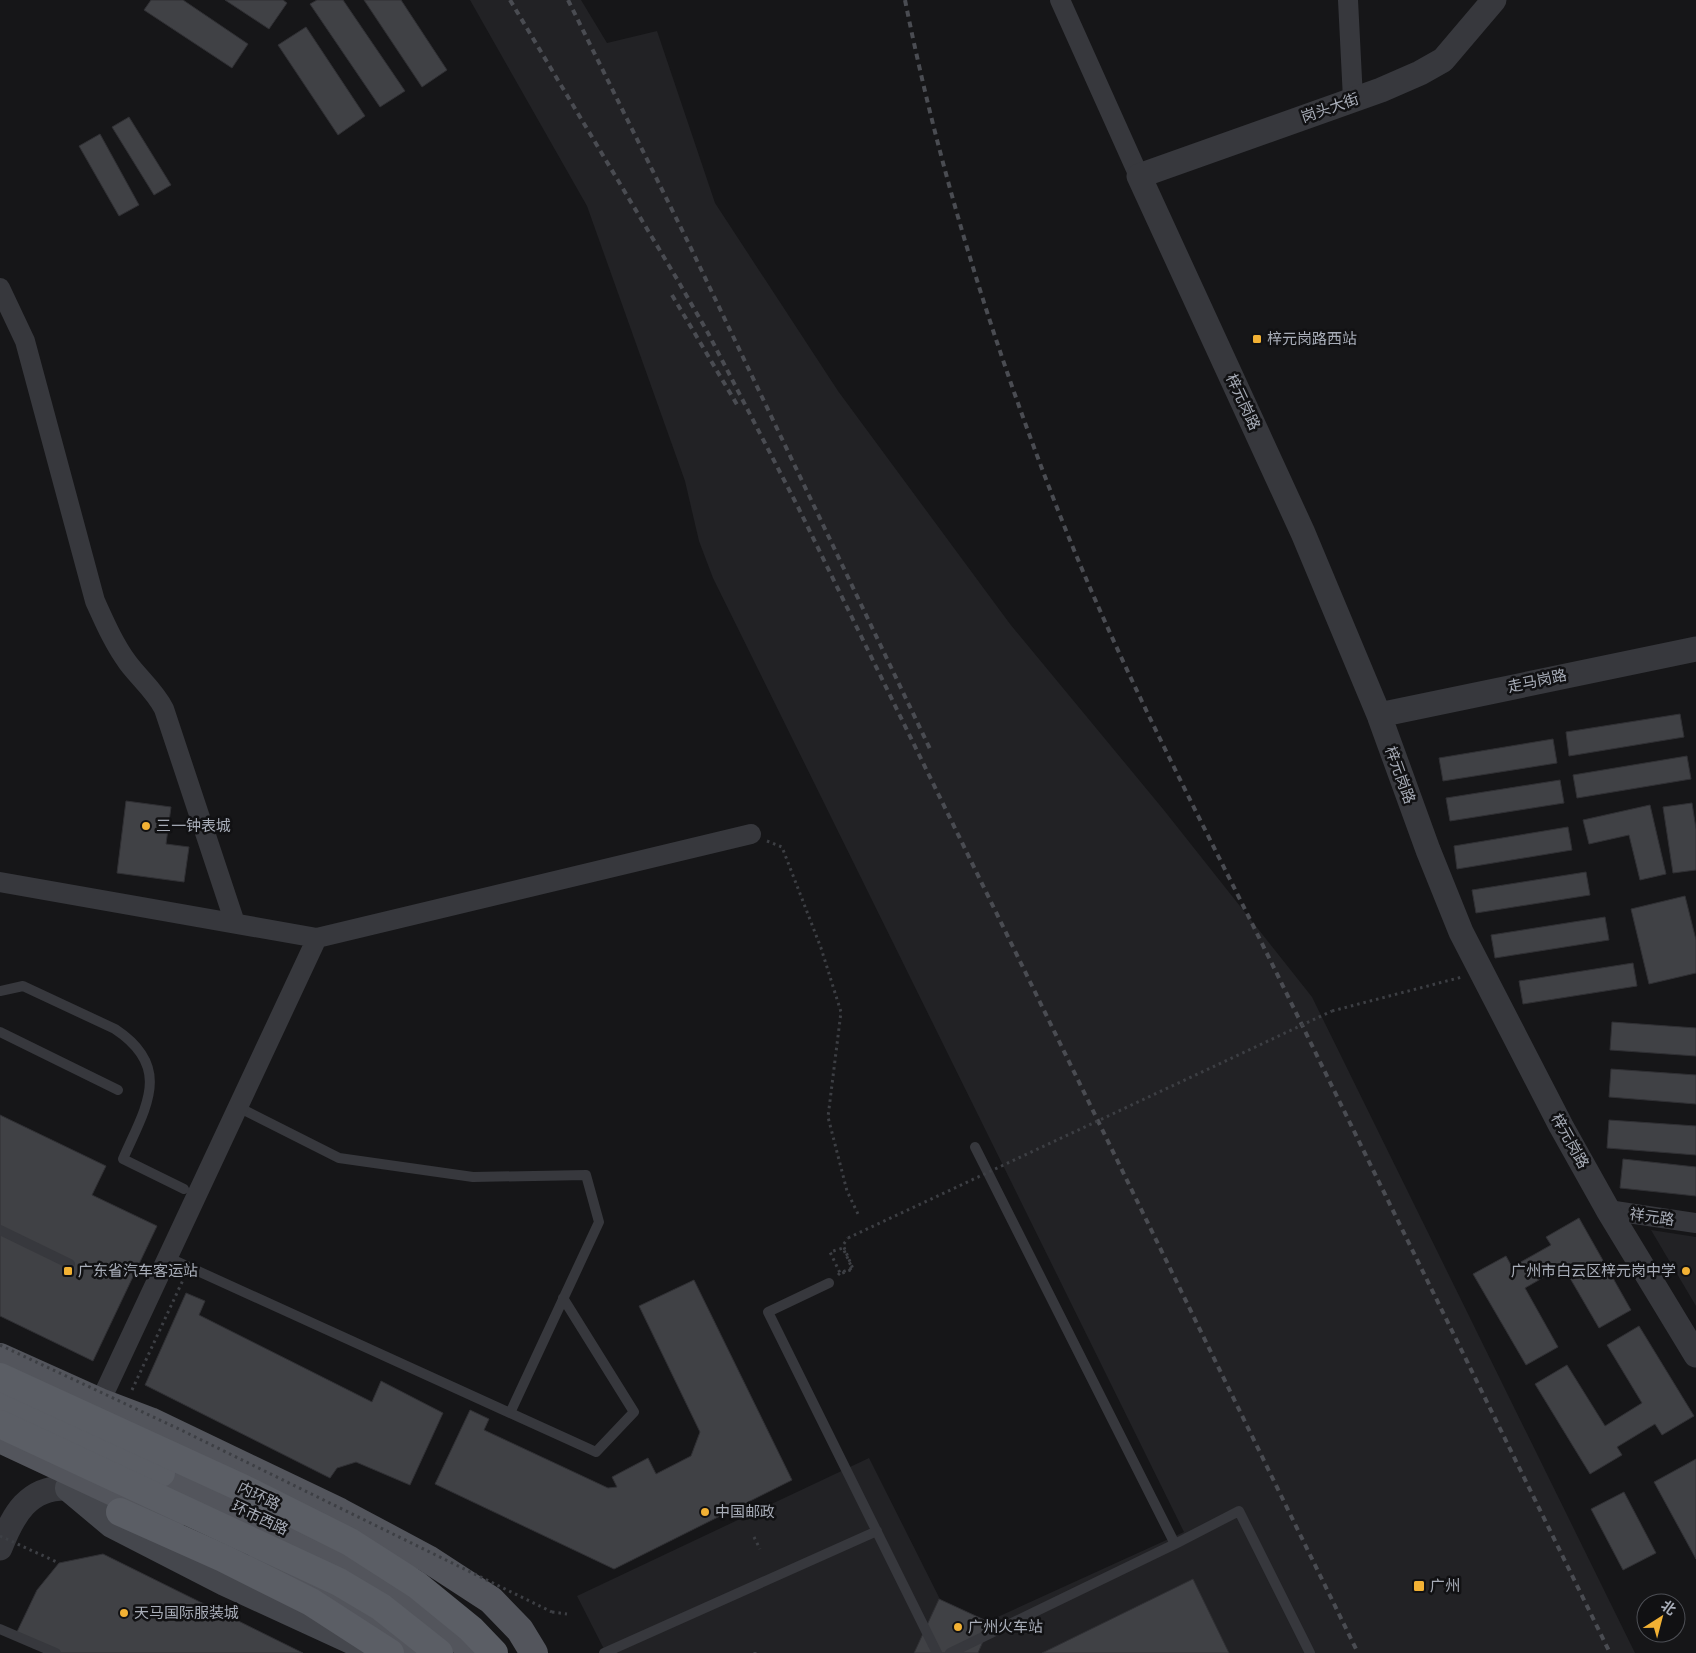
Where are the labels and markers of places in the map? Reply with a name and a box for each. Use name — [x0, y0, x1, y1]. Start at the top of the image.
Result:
place label: 梓元岗路西站 — [1267, 329, 1357, 350]
marker: 梓元岗路西站 — [1251, 333, 1263, 345]
place label: 三一钟表城 — [156, 816, 231, 837]
marker: 三一钟表城 — [140, 820, 152, 832]
place label: 广东省汽车客运站 — [78, 1261, 198, 1282]
place label: 广州市白云区梓元岗中学 — [1511, 1261, 1676, 1282]
marker: 广东省汽车客运站 — [62, 1265, 74, 1277]
marker: 广州市白云区梓元岗中学 — [1680, 1265, 1692, 1277]
place label: 中国邮政 — [715, 1502, 775, 1523]
marker: 中国邮政 — [699, 1506, 711, 1518]
place label: 广州 — [1430, 1576, 1460, 1597]
marker: 广州 — [1412, 1579, 1426, 1593]
place label: 天马国际服装城 — [134, 1603, 239, 1624]
marker: 天马国际服装城 — [118, 1607, 130, 1619]
place label: 广州火车站 — [968, 1617, 1043, 1638]
marker: 广州火车站 — [952, 1621, 964, 1633]

